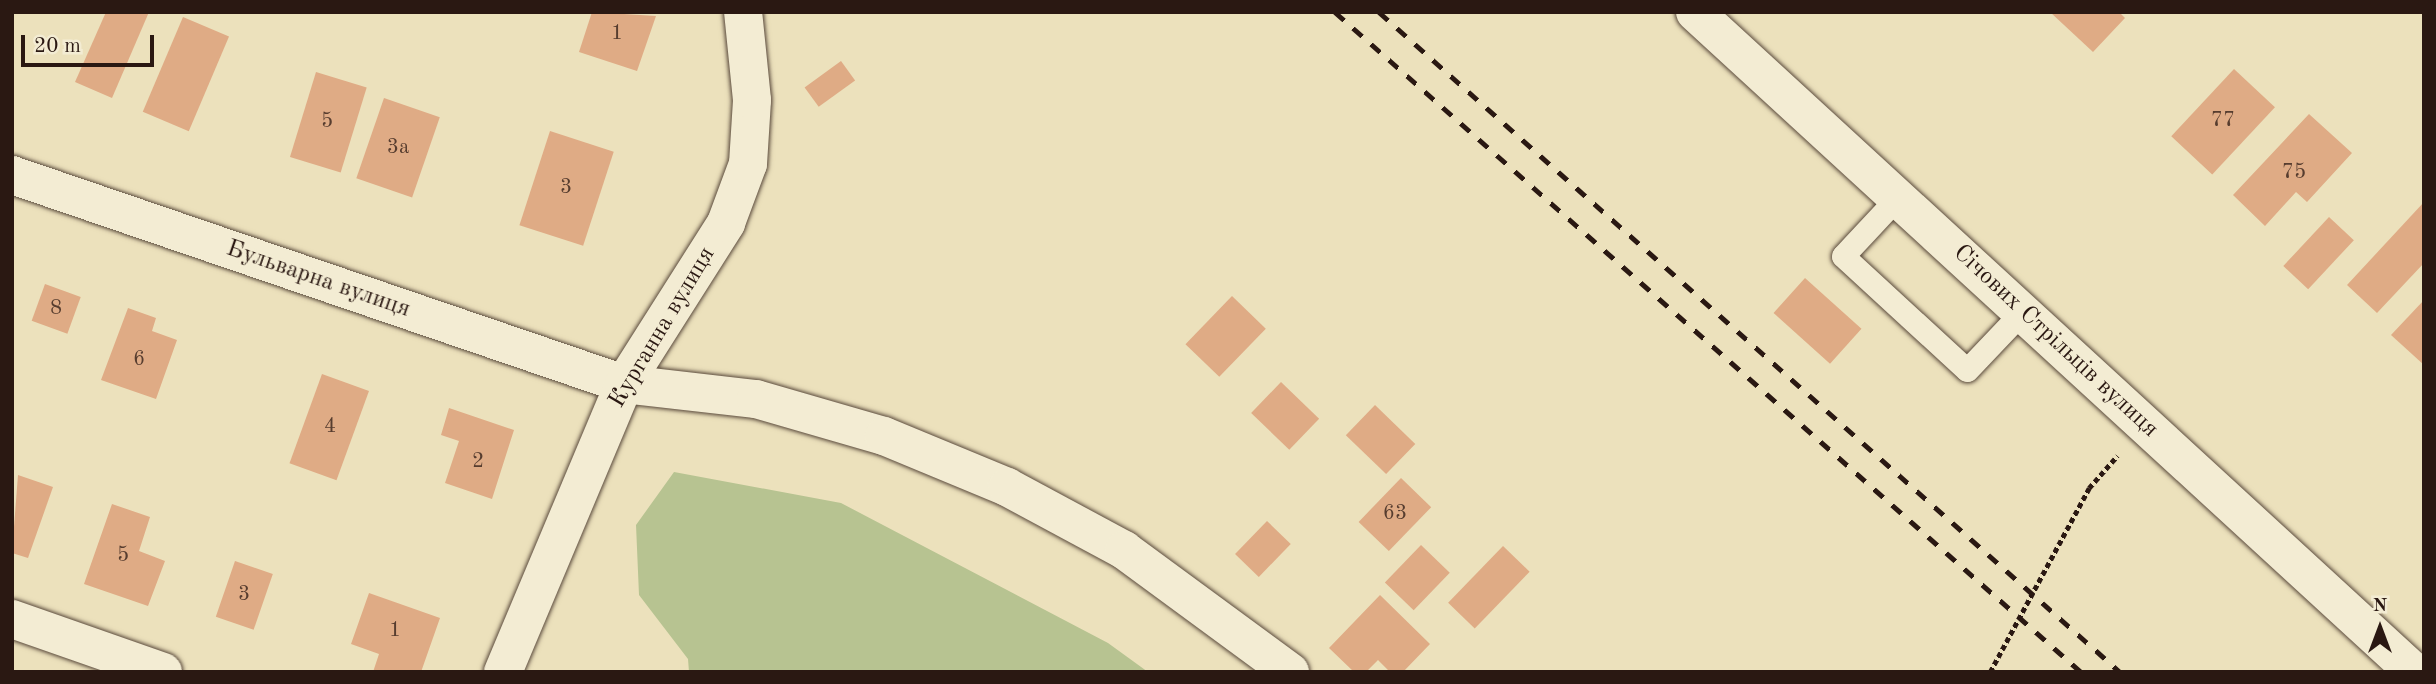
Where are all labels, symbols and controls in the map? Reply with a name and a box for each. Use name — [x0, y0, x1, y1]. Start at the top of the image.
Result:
scale bar — [24, 21, 158, 65]
house number: 1 — [611, 21, 623, 47]
text: 20 m — [34, 36, 81, 57]
house number: 77 — [2211, 108, 2235, 134]
house number: 5 — [321, 109, 333, 135]
house number: 3а — [387, 135, 409, 161]
house number: 75 — [2282, 160, 2306, 186]
house number: 3 — [560, 175, 572, 201]
street label: Бульварна вулиця — [222, 235, 414, 325]
street label: Січових Стрільців вулиця — [1946, 239, 2164, 445]
street label: Курганна вулиця — [604, 242, 722, 414]
house number: 8 — [50, 296, 62, 322]
house number: 6 — [133, 347, 145, 373]
house number: 4 — [324, 414, 336, 440]
house number: 2 — [472, 449, 484, 475]
house number: 63 — [1383, 501, 1407, 527]
house number: 5 — [117, 543, 129, 569]
house number: 3 — [238, 582, 250, 608]
north arrow — [2345, 593, 2415, 663]
text: N — [2373, 597, 2387, 616]
house number: 1 — [389, 618, 401, 644]

